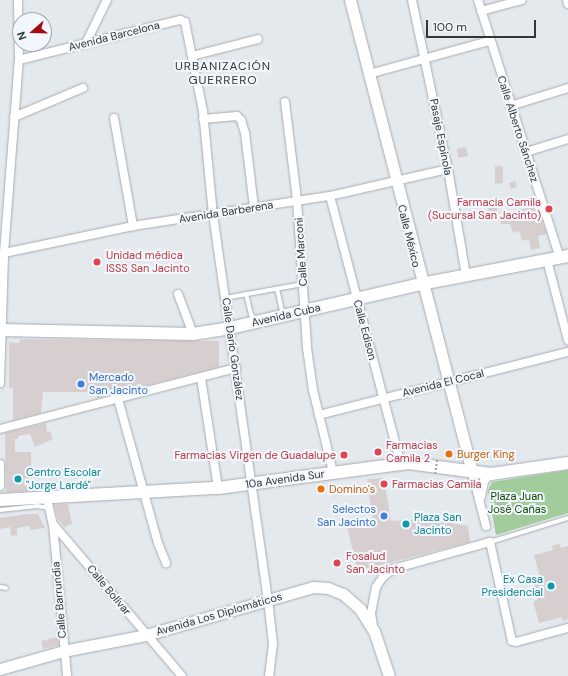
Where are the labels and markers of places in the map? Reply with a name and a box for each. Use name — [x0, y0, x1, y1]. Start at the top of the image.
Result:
place label: Farmacia Camila (Sucursal San Jacinto) — [428, 196, 541, 222]
marker: Farmacia Camila (Sucursal San Jacinto) — [544, 204, 554, 214]
place label: Unidad médica ISSS San Jacinto — [106, 249, 190, 275]
marker: Unidad médica ISSS San Jacinto — [91, 256, 103, 268]
place label: Mercado San Jacinto — [89, 371, 148, 397]
marker: Mercado San Jacinto — [76, 379, 86, 389]
place label: Farmacias Camila 2 — [386, 439, 438, 465]
marker: Farmacias Camila 2 — [373, 447, 383, 457]
place label: Burger King — [457, 447, 515, 461]
place label: Farmacias Virgen de Guadalupe — [174, 448, 336, 462]
marker: Burger King — [444, 449, 454, 459]
marker: Farmacias Virgen de Guadalupe — [339, 450, 349, 460]
place label: Centro Escolar "Jorge Lardé" — [26, 466, 101, 492]
marker: Centro Escolar "Jorge Lardé" — [13, 474, 23, 484]
place label: Farmacias Camila — [392, 477, 481, 491]
marker: Farmacias Camila — [379, 479, 389, 489]
place label: Domino's — [329, 482, 375, 496]
marker: Domino's — [316, 484, 326, 494]
place label: Selectos San Jacinto — [317, 503, 376, 529]
marker: Selectos San Jacinto — [379, 511, 389, 521]
place label: Plaza San Jacinto — [414, 511, 461, 537]
marker: Plaza San Jacinto — [401, 519, 411, 529]
place label: Fosalud San Jacinto — [346, 550, 405, 576]
marker: Fosalud San Jacinto — [331, 557, 343, 569]
place label: Ex Casa Presidencial — [482, 573, 543, 599]
marker: Ex Casa Presidencial — [546, 581, 556, 591]

